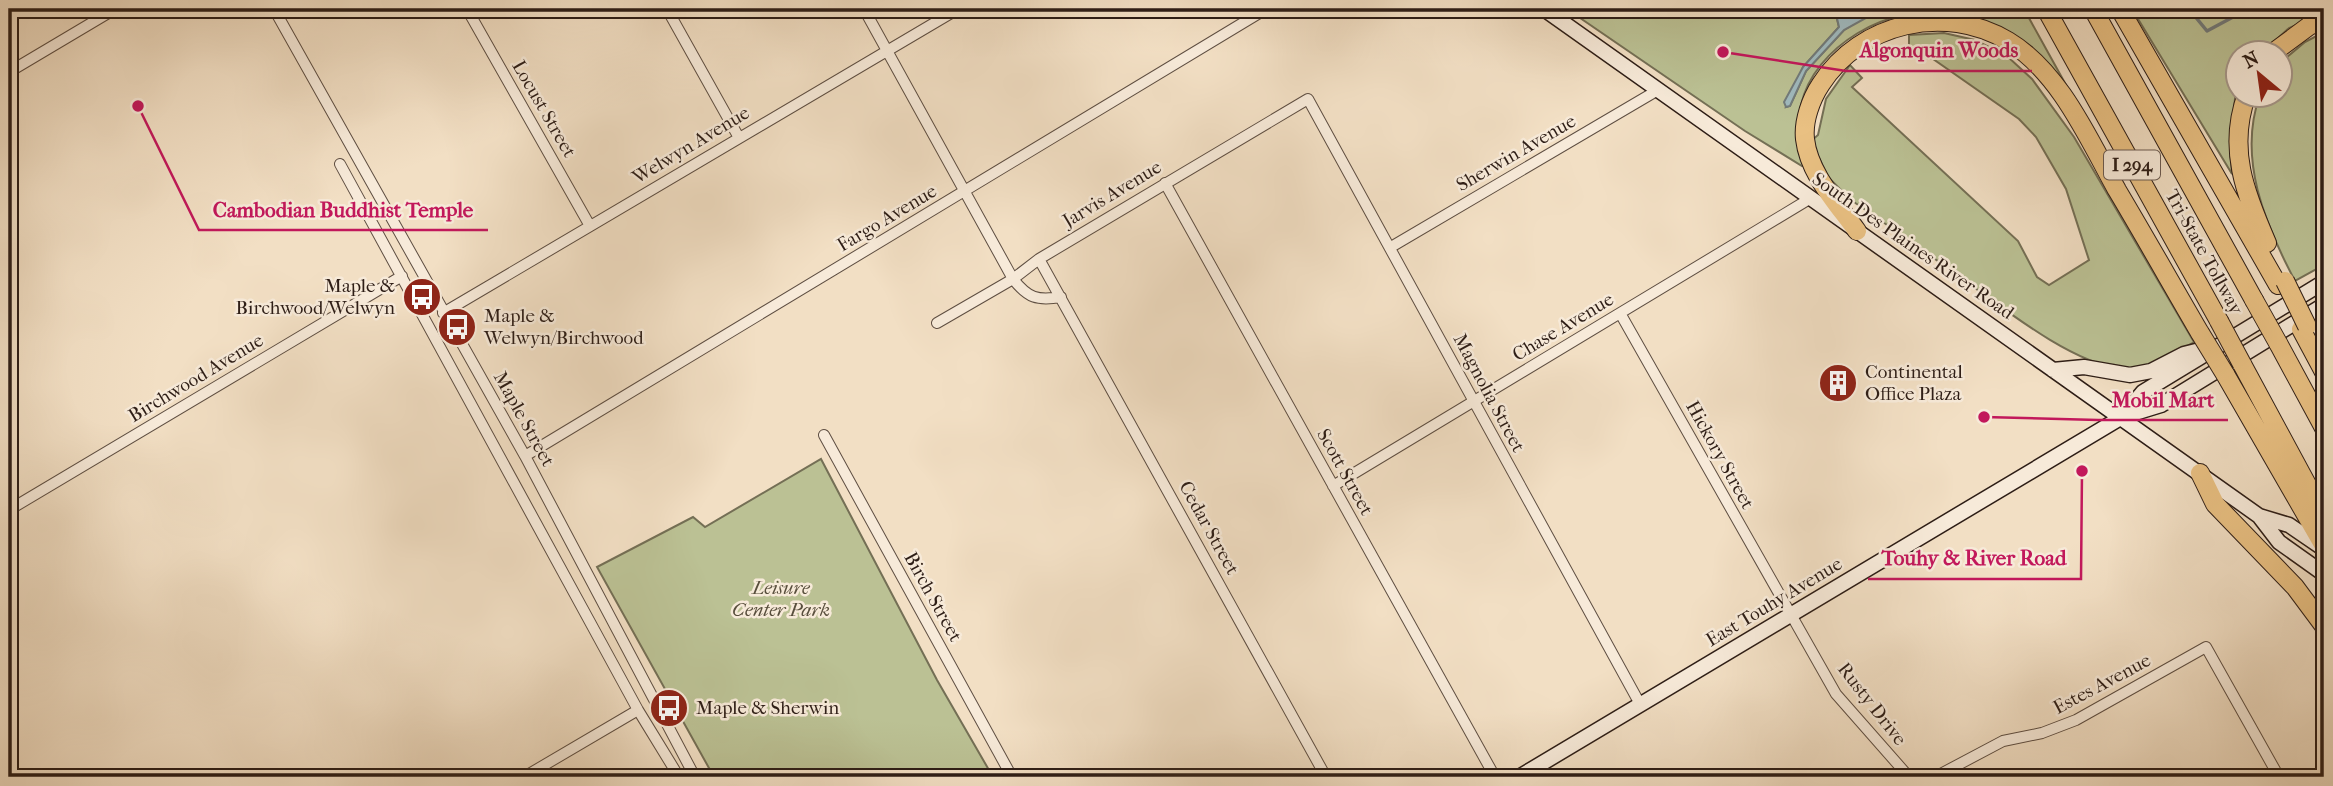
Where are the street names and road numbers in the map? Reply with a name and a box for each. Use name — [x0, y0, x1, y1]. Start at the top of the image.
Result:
street label: Locust Street — [507, 57, 581, 162]
street label: Welwyn Avenue — [628, 101, 753, 189]
street label: Sherwin Avenue — [1452, 110, 1580, 196]
road number: I 294 — [2104, 150, 2160, 180]
street label: Jarvis Avenue — [1057, 156, 1165, 233]
street label: South Des Plaines River Road — [1808, 168, 2019, 325]
street label: Fargo Avenue — [833, 180, 941, 256]
street label: Tri-State Tollway — [2161, 186, 2248, 319]
street label: Chase Avenue — [1508, 288, 1618, 366]
street label: Birchwood Avenue — [125, 329, 267, 427]
street label: Magnolia Street — [1449, 330, 1529, 456]
street label: Maple Street — [489, 368, 559, 470]
street label: Hickory Street — [1681, 397, 1759, 513]
street label: Scott Street — [1312, 425, 1378, 519]
street label: Cedar Street — [1174, 477, 1244, 579]
street label: Birch Street — [899, 548, 967, 646]
street label: East Touhy Avenue — [1702, 553, 1846, 651]
street label: Estes Avenue — [2050, 649, 2154, 719]
street label: Rusty Drive — [1833, 658, 1911, 750]

